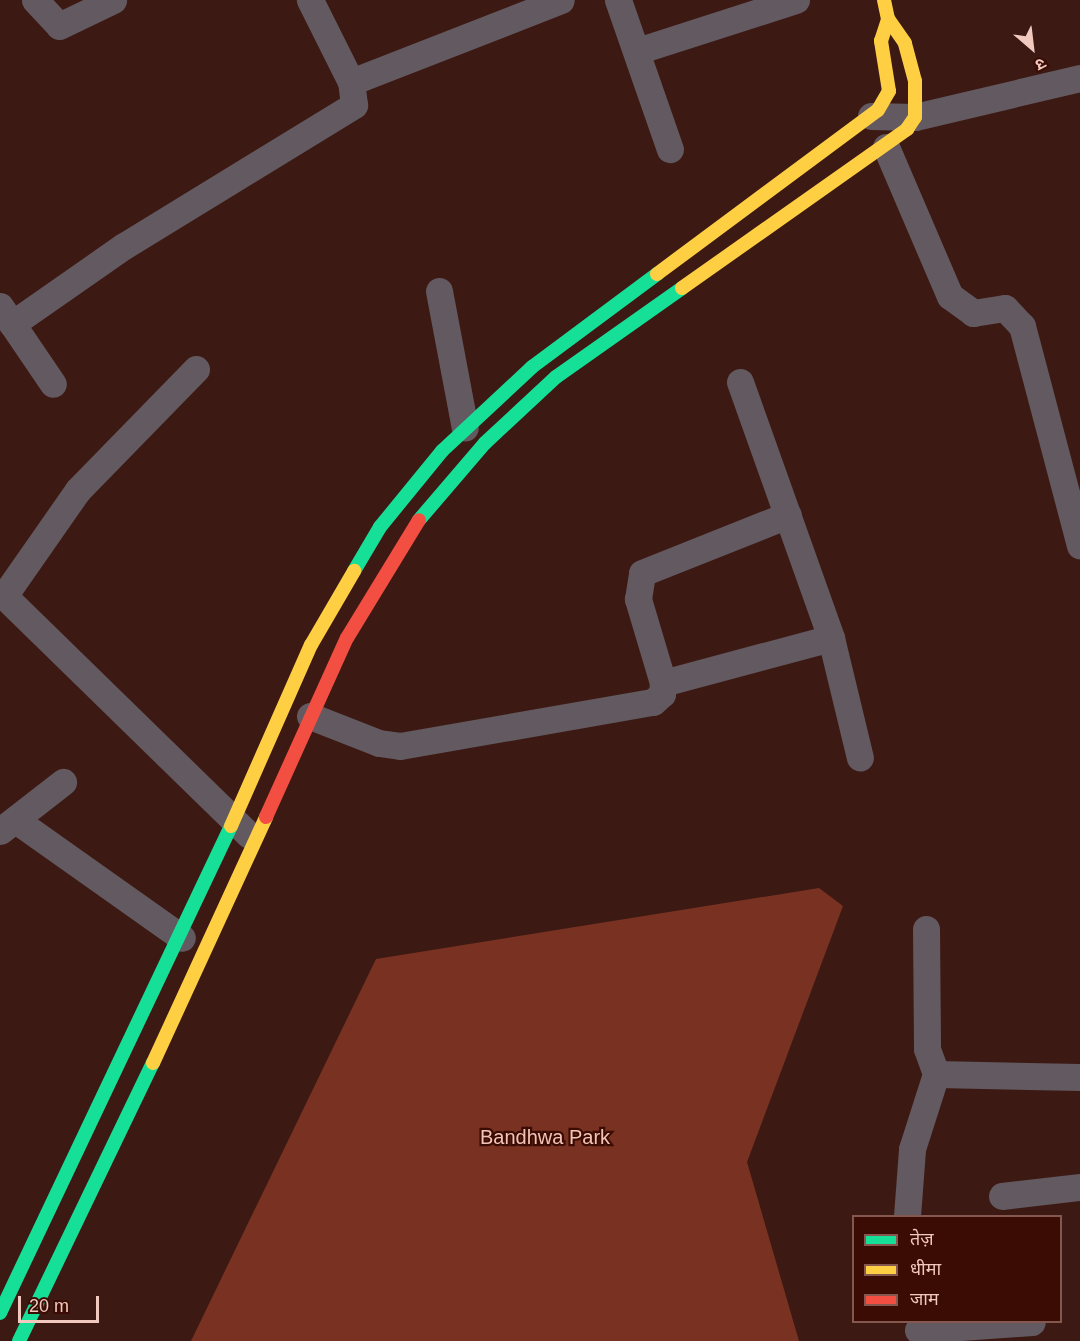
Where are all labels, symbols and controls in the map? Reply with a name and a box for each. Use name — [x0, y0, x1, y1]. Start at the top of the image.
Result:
north arrow — [1002, 18, 1062, 78]
text: उ — [1033, 55, 1049, 74]
park label: Bandhwa Park — [480, 1125, 610, 1149]
legend — [852, 1215, 1062, 1323]
text: तेज़ — [910, 1229, 934, 1249]
text: धीमा — [910, 1259, 941, 1279]
scale bar — [21, 1284, 102, 1322]
text: जाम — [910, 1289, 939, 1309]
text: 20 m — [29, 1296, 69, 1316]

